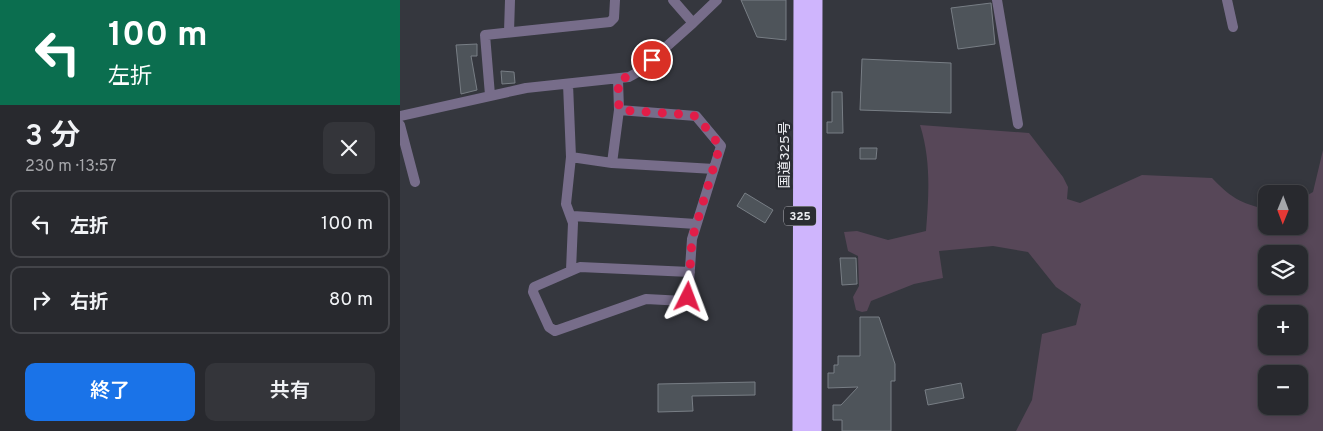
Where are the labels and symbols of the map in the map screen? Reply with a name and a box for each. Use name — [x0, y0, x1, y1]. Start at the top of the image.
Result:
pin — [631, 39, 673, 81]
street label: 国道325号 — [777, 121, 794, 189]
north arrow — [1258, 185, 1308, 235]
road number: 325 — [784, 207, 816, 226]
position arrow — [661, 270, 713, 322]

